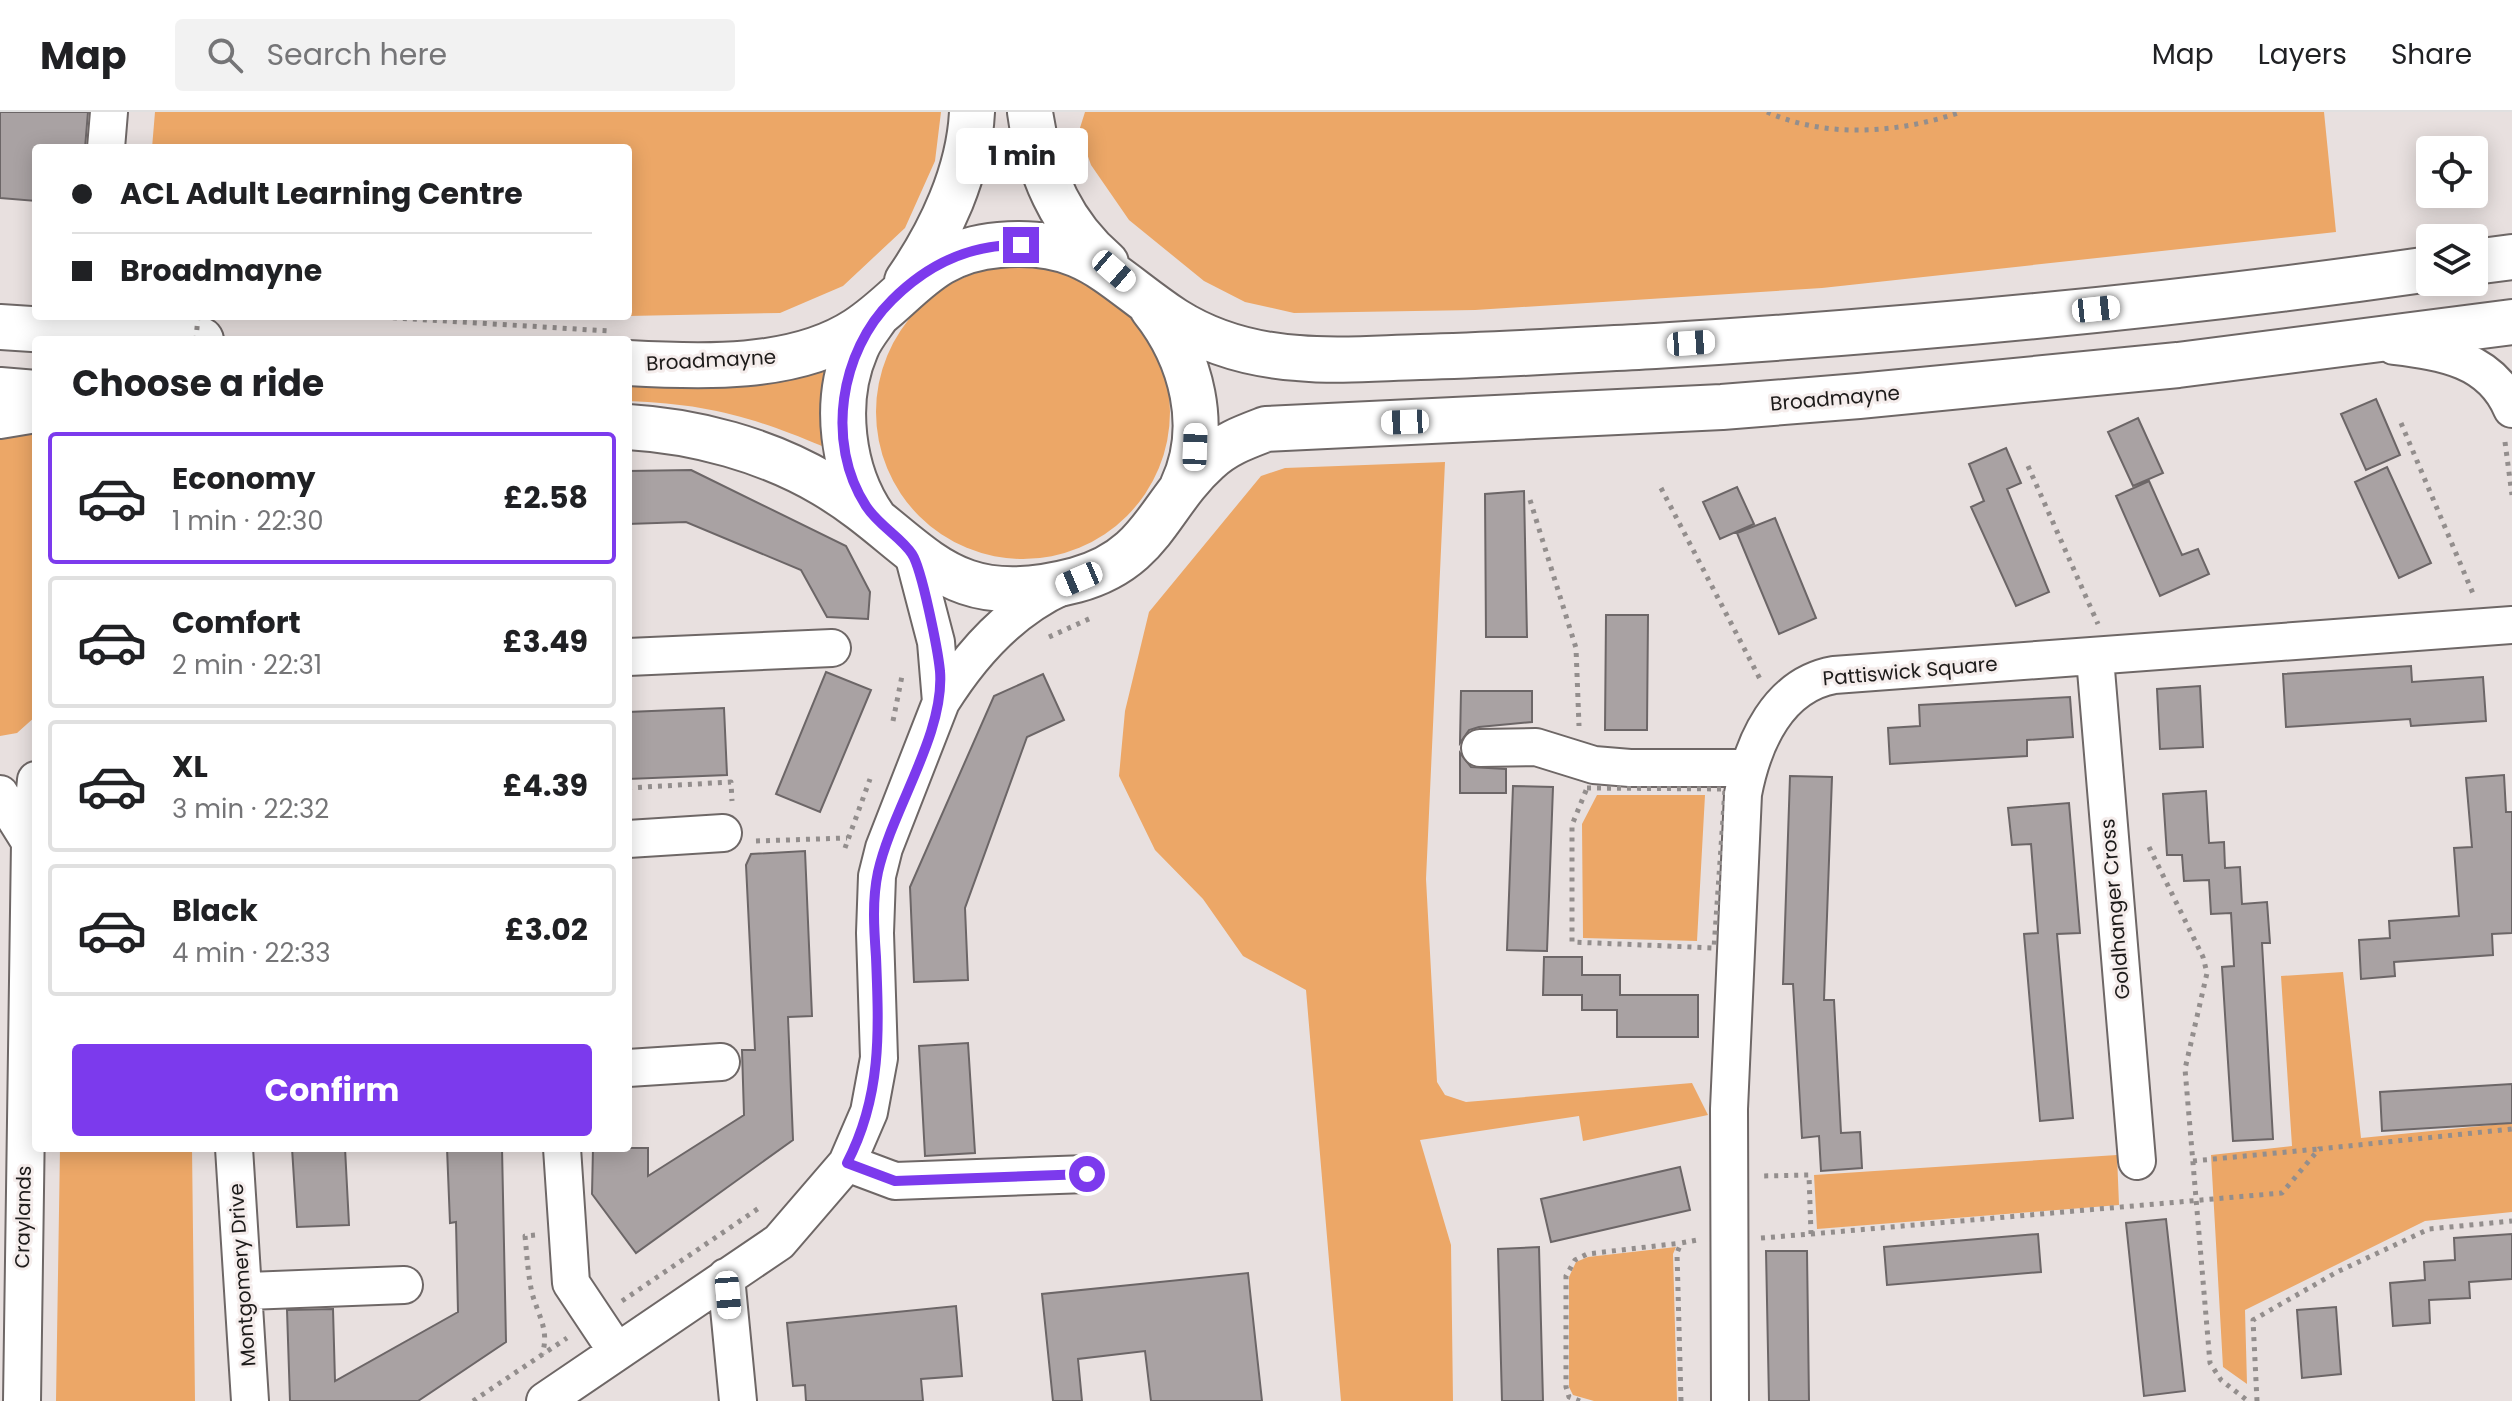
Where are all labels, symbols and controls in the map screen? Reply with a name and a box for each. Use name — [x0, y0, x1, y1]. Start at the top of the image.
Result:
search box — [175, 19, 735, 91]
text: Map — [40, 29, 127, 82]
icon: search — [203, 33, 247, 77]
text: Search here — [267, 33, 447, 76]
text: Map — [2152, 35, 2214, 74]
text: Layers — [2258, 35, 2347, 74]
text: Share — [2391, 35, 2472, 74]
callout: 1 min — [955, 129, 1087, 185]
map controls — [2416, 136, 2488, 296]
button: locate — [2416, 136, 2488, 208]
text: 1 min — [988, 138, 1056, 174]
text: ACL Adult Learning Centre — [120, 172, 523, 215]
button: layers — [2416, 224, 2488, 296]
route end — [1003, 227, 1039, 263]
car — [1088, 246, 1140, 296]
text: Broadmayne — [120, 249, 322, 292]
car — [2071, 295, 2121, 323]
car — [1666, 329, 1716, 357]
street label: Broadmayne — [645, 343, 777, 377]
text: Choose a ride — [72, 358, 324, 409]
street label: Broadmayne — [1769, 378, 1901, 418]
car — [1381, 409, 1429, 435]
car — [1182, 423, 1208, 471]
text: Economy — [172, 457, 316, 500]
icon: car — [76, 462, 148, 534]
text: £2.58 — [504, 476, 588, 519]
text: 1 min · 22:30 — [172, 503, 324, 539]
car — [1052, 559, 1106, 599]
text: Comfort — [172, 601, 301, 644]
icon: car — [76, 606, 148, 678]
text: £3.49 — [503, 620, 588, 663]
text: 2 min · 22:31 — [172, 647, 322, 683]
street label: Pattiswick Square — [1821, 649, 1999, 693]
text: XL — [172, 745, 208, 788]
icon: car — [76, 750, 148, 822]
text: £4.39 — [503, 764, 588, 807]
text: 3 min · 22:32 — [172, 791, 329, 827]
street label: Goldhanger Cross — [2093, 818, 2137, 1000]
text: Black — [172, 889, 258, 932]
icon: car — [76, 894, 148, 966]
text: £3.02 — [505, 908, 588, 951]
text: 4 min · 22:33 — [172, 935, 331, 971]
button: Confirm — [72, 1044, 592, 1136]
route start — [1069, 1156, 1105, 1192]
street label: Craylands — [8, 1165, 38, 1269]
street label: Montgomery Drive — [222, 1182, 262, 1368]
car — [714, 1270, 742, 1320]

